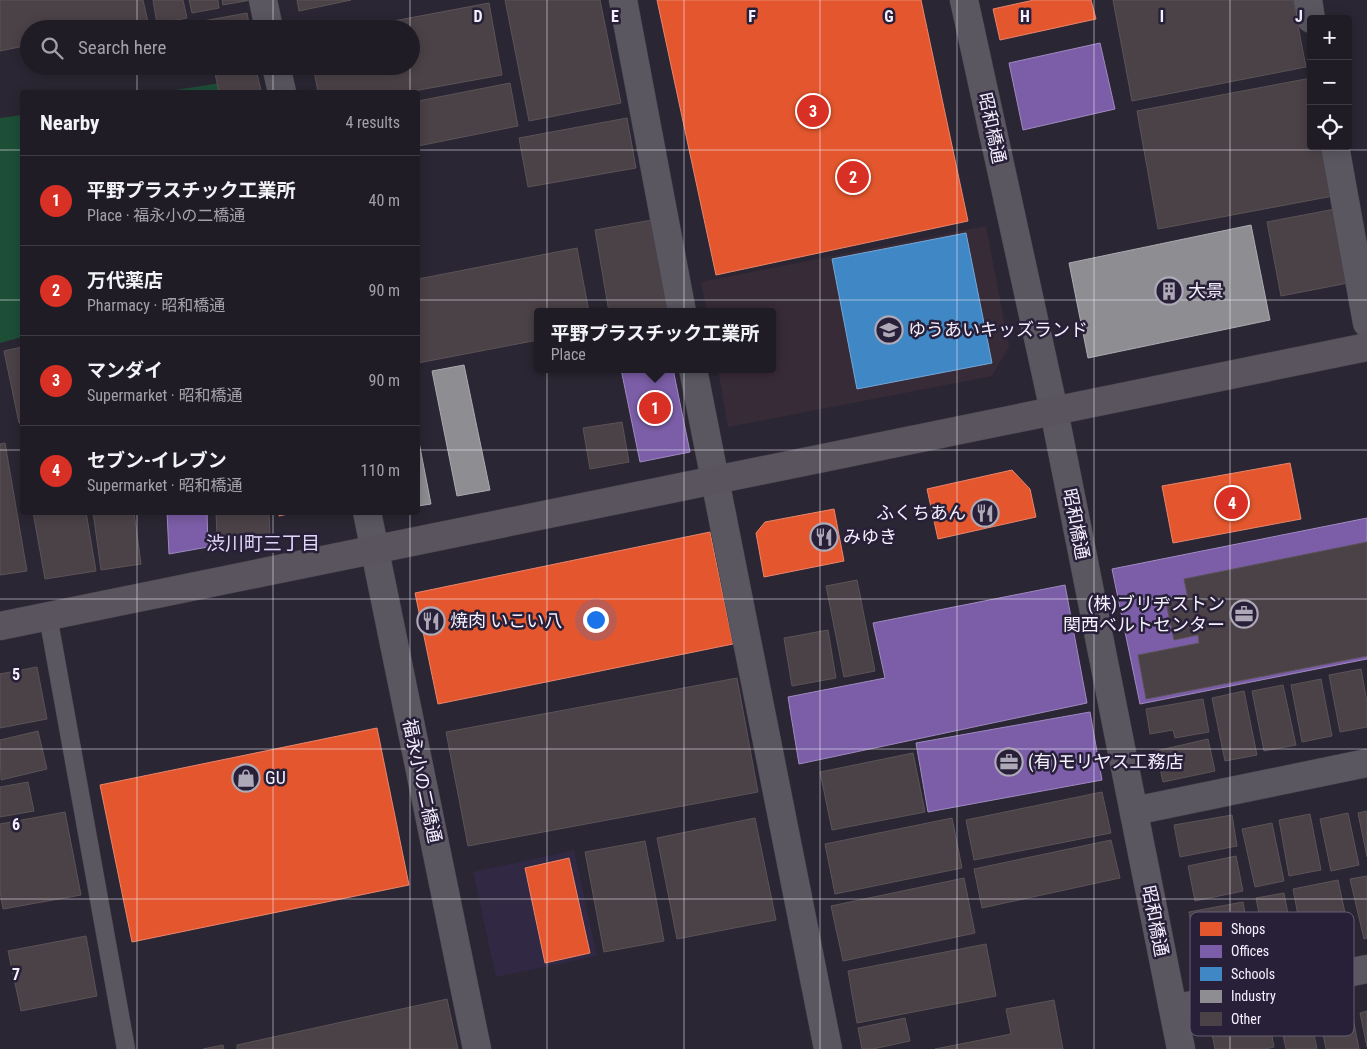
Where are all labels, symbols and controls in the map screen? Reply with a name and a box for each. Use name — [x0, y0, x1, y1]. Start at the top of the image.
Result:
text: D — [473, 7, 483, 26]
text: E — [611, 7, 619, 26]
text: F — [748, 7, 756, 26]
text: G — [884, 7, 894, 26]
text: H — [1020, 7, 1030, 26]
text: I — [1160, 7, 1164, 26]
text: J — [1295, 7, 1303, 26]
map controls — [1307, 15, 1352, 150]
button: + — [1307, 15, 1352, 60]
search box — [20, 20, 420, 75]
icon: search — [38, 34, 66, 62]
text: Search here — [78, 36, 166, 59]
button: − — [1307, 60, 1352, 105]
street label: 昭和橋通 — [975, 90, 1010, 165]
pin: 3 — [797, 92, 829, 130]
button: locate — [1307, 105, 1352, 150]
text: Nearby — [40, 111, 99, 135]
text: 4 results — [345, 113, 400, 132]
pin: 2 — [837, 158, 869, 196]
text: 平野プラスチック工業所 — [87, 179, 296, 202]
text: 1 — [52, 191, 60, 210]
text: 40 m — [368, 191, 400, 210]
text: Place · 福永小の二橋通 — [87, 206, 245, 225]
text: 万代薬店 — [87, 269, 163, 292]
building icon: 大景 — [1154, 276, 1184, 306]
place label: 大景 — [1188, 280, 1224, 301]
text: 2 — [52, 281, 60, 300]
text: 90 m — [368, 281, 400, 300]
text: Pharmacy · 昭和橋通 — [87, 296, 225, 315]
popup — [534, 308, 776, 373]
school or university icon: ゆうあいキッズランド — [874, 315, 904, 345]
place label: ゆうあいキッズランド — [908, 319, 1088, 340]
text: 平野プラスチック工業所 — [551, 322, 759, 345]
text: Place — [551, 345, 586, 364]
text: マンダイ — [87, 359, 163, 382]
text: 3 — [52, 371, 60, 390]
text: 90 m — [368, 371, 400, 390]
text: Supermarket · 昭和橋通 — [87, 386, 242, 405]
pin: 1 — [639, 389, 671, 427]
text: セブン-イレブン — [87, 449, 227, 472]
text: 4 — [52, 461, 60, 480]
text: 110 m — [361, 461, 400, 480]
text: Supermarket · 昭和橋通 — [87, 476, 242, 495]
pin: 4 — [1216, 484, 1248, 522]
street label: 昭和橋通 — [1059, 487, 1094, 561]
restaurant icon: ふくちあん — [970, 498, 1000, 528]
place label: ふくちあん — [876, 502, 966, 523]
restaurant icon: みゆき — [809, 522, 839, 552]
place label: みゆき — [843, 526, 897, 547]
district label: 渋川町三丁目 — [206, 532, 320, 555]
place label: (株)ブリヂストン 関西ベルトセンター — [1063, 593, 1225, 635]
office icon: (株)ブリヂストン 関西ベルトセンター — [1229, 599, 1259, 629]
restaurant icon: 焼肉 いこい八 — [416, 606, 446, 636]
your location — [583, 607, 609, 633]
place label: 焼肉 いこい八 — [450, 610, 562, 631]
text: 5 — [12, 665, 20, 684]
street label: 福永小の二橋通 — [399, 717, 446, 845]
office icon: (有)モリヤス工務店 — [994, 747, 1024, 777]
place label: (有)モリヤス工務店 — [1028, 751, 1183, 773]
shop icon: GU — [231, 763, 261, 793]
place label: GU — [265, 767, 286, 788]
text: 6 — [12, 815, 20, 834]
street label: 昭和橋通 — [1138, 884, 1173, 958]
legend — [1190, 912, 1354, 1036]
text: Shops — [1231, 921, 1265, 937]
text: Offices — [1231, 943, 1269, 959]
text: 7 — [12, 965, 20, 984]
text: Schools — [1231, 966, 1275, 982]
text: Industry — [1231, 988, 1276, 1004]
text: Other — [1231, 1011, 1261, 1027]

